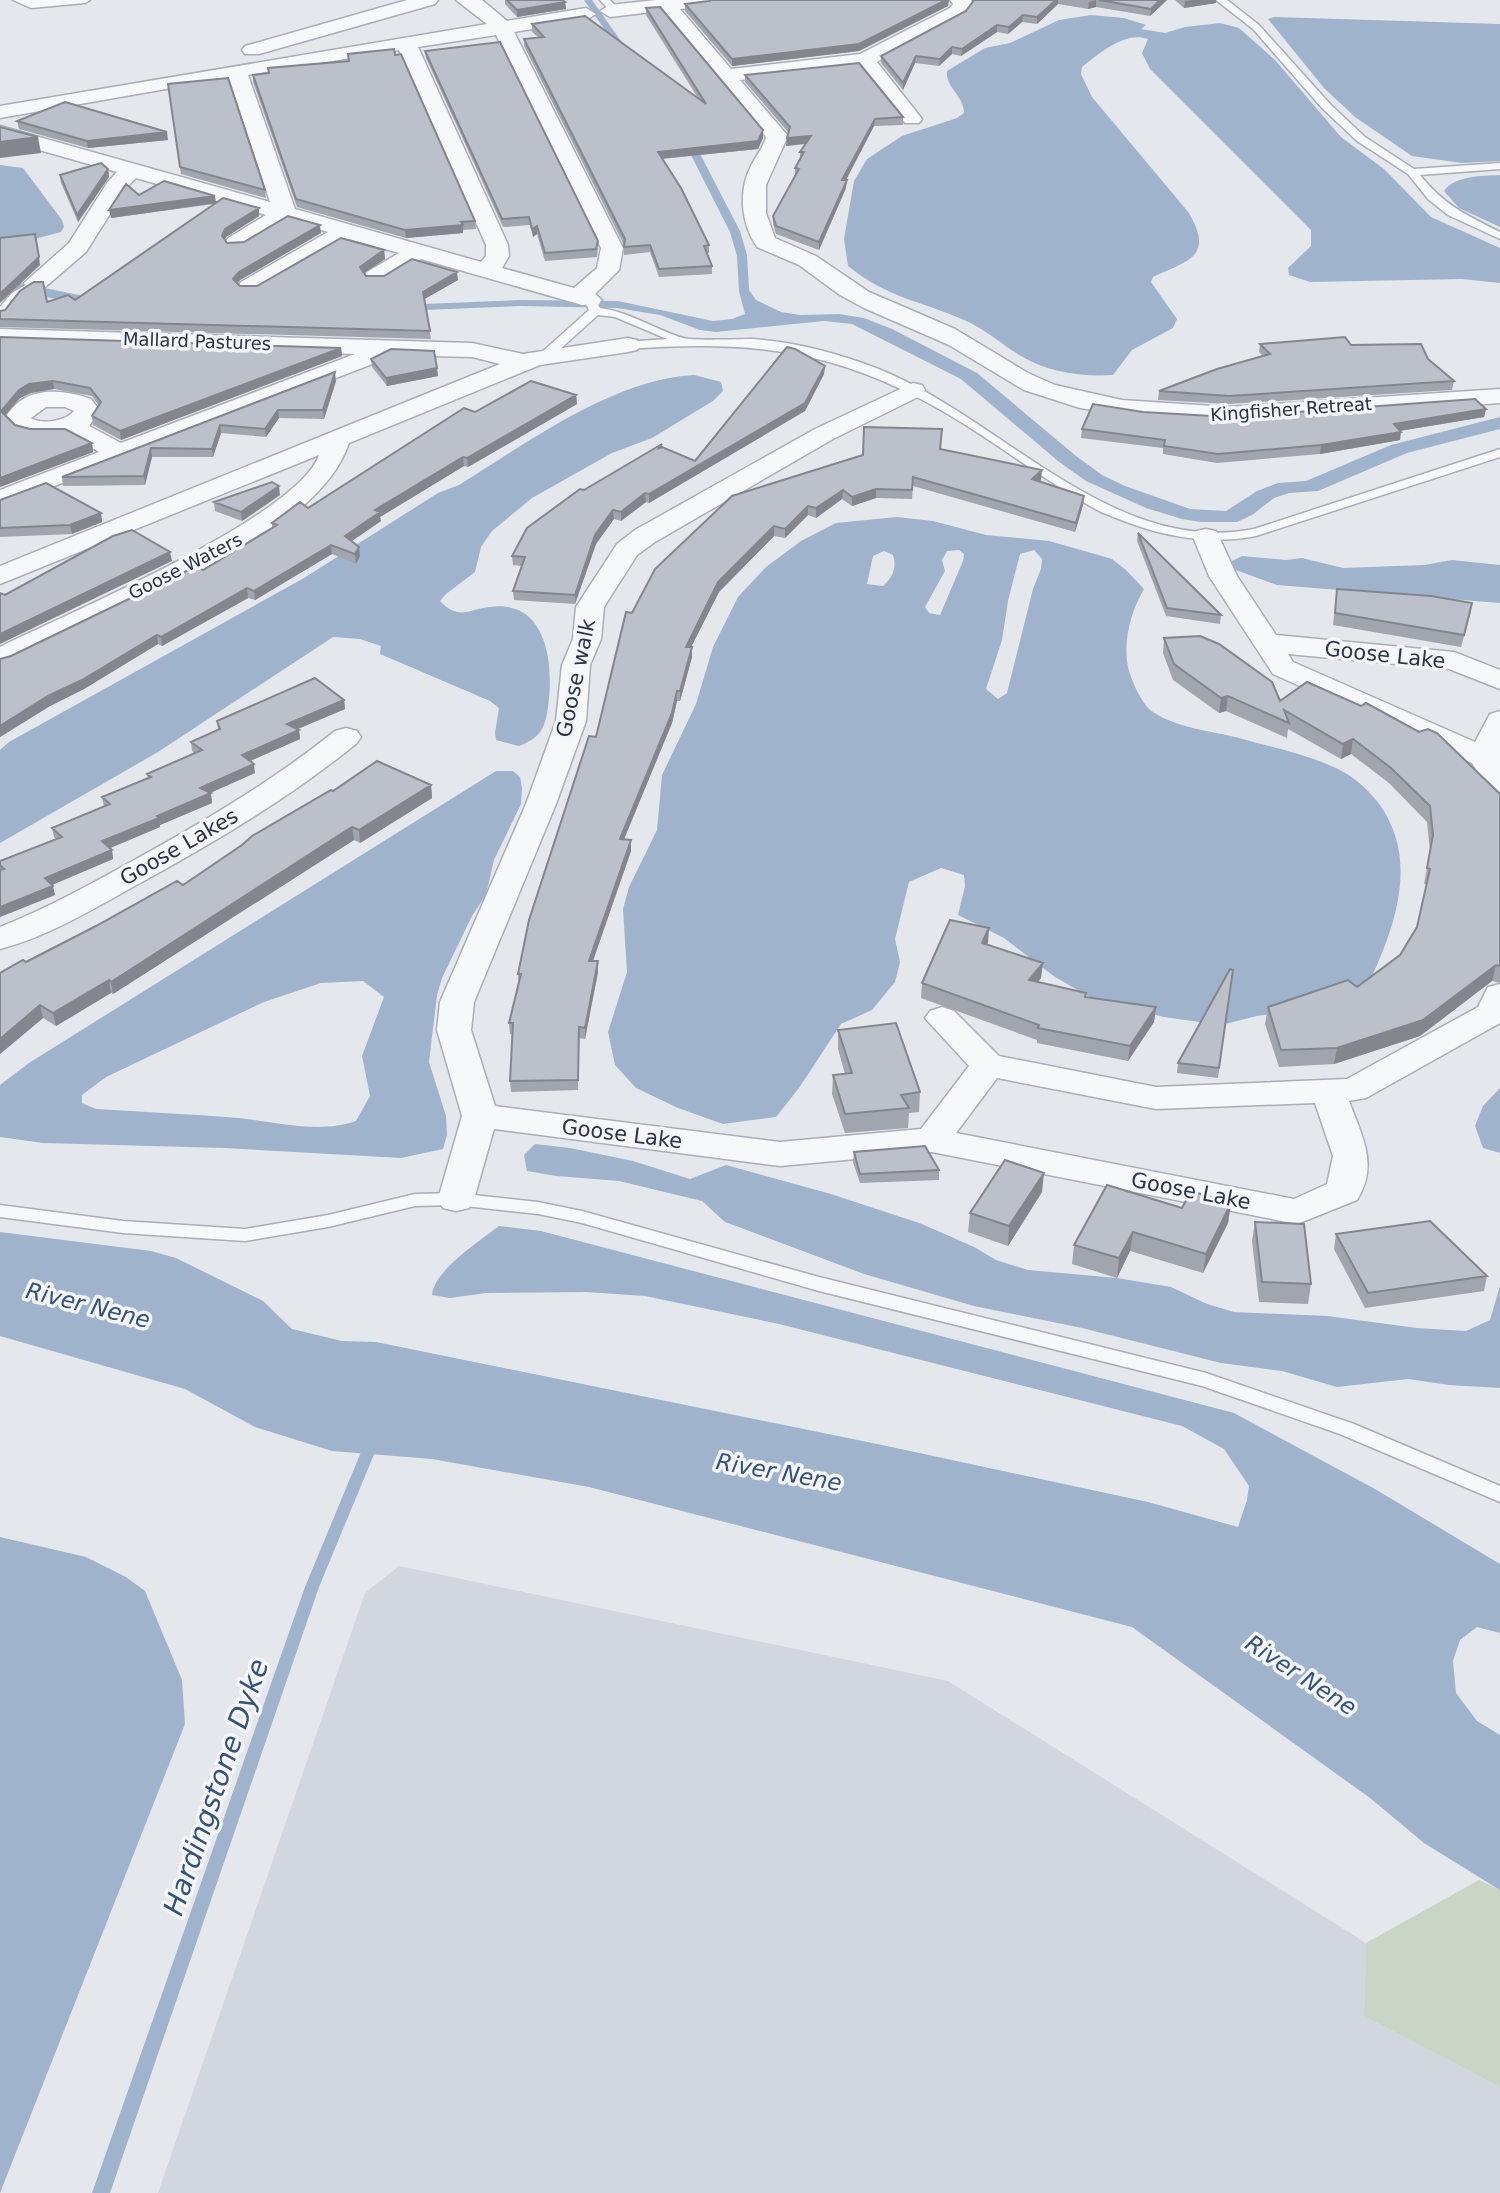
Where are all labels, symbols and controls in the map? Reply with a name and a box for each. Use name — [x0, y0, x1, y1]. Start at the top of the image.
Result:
street label: Mallard Pastures — [123, 328, 271, 354]
street label: Kingfisher Retreat — [1209, 393, 1373, 425]
street label: Goose Waters — [125, 528, 245, 604]
street label: Goose walk — [552, 616, 600, 739]
street label: Goose Lake — [1323, 637, 1447, 673]
street label: Goose Lakes — [116, 804, 242, 890]
street label: Goose Lake — [560, 1115, 684, 1153]
street label: Goose Lake — [1129, 1168, 1253, 1214]
water label: River Nene — [23, 1277, 153, 1333]
water label: River Nene — [714, 1448, 844, 1496]
water label: River Nene — [1241, 1630, 1361, 1720]
water label: Hardingstone Dyke — [157, 1654, 275, 1920]

